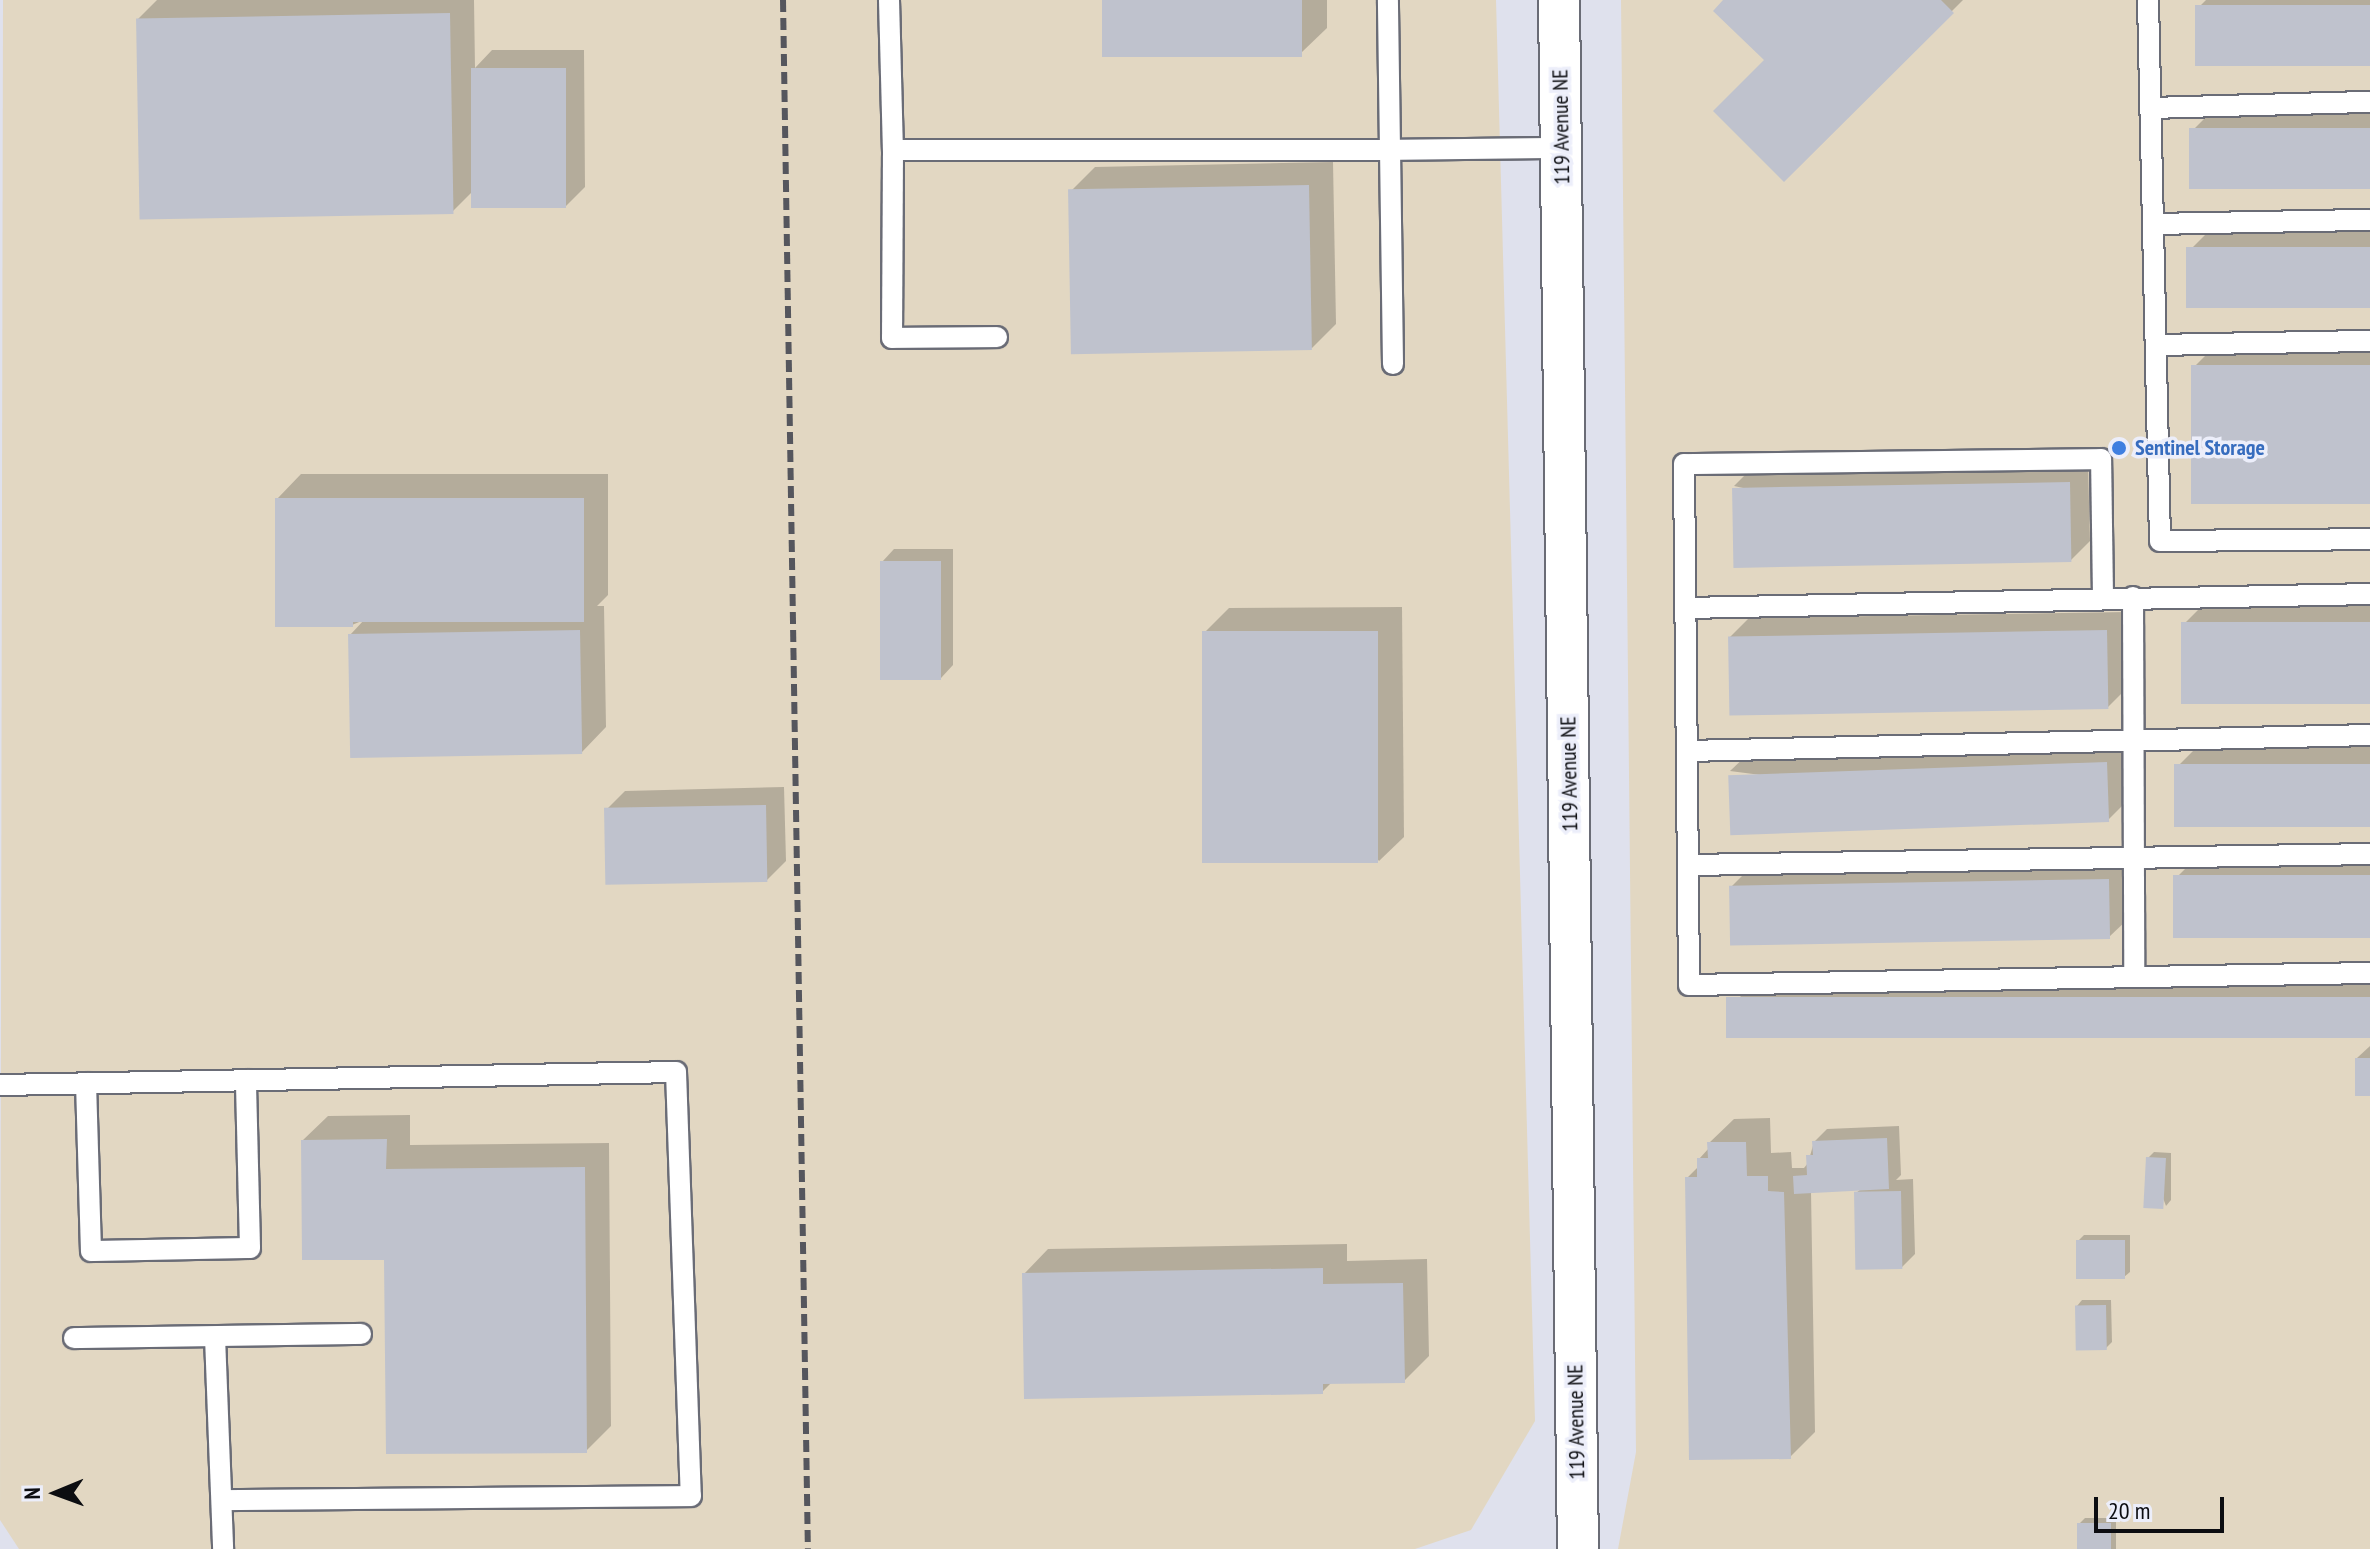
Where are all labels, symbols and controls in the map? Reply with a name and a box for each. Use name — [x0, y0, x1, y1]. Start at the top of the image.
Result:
street label: 119 Avenue NE — [1547, 69, 1575, 185]
place label: Sentinel Storage — [2135, 435, 2265, 461]
marker: Sentinel Storage — [2110, 439, 2128, 457]
street label: 119 Avenue NE — [1555, 716, 1583, 832]
street label: 119 Avenue NE — [1562, 1364, 1590, 1480]
north arrow — [16, 1453, 96, 1533]
scale bar — [2098, 1481, 2228, 1531]
text: N — [18, 1487, 46, 1500]
text: 20 m — [2108, 1495, 2150, 1526]

